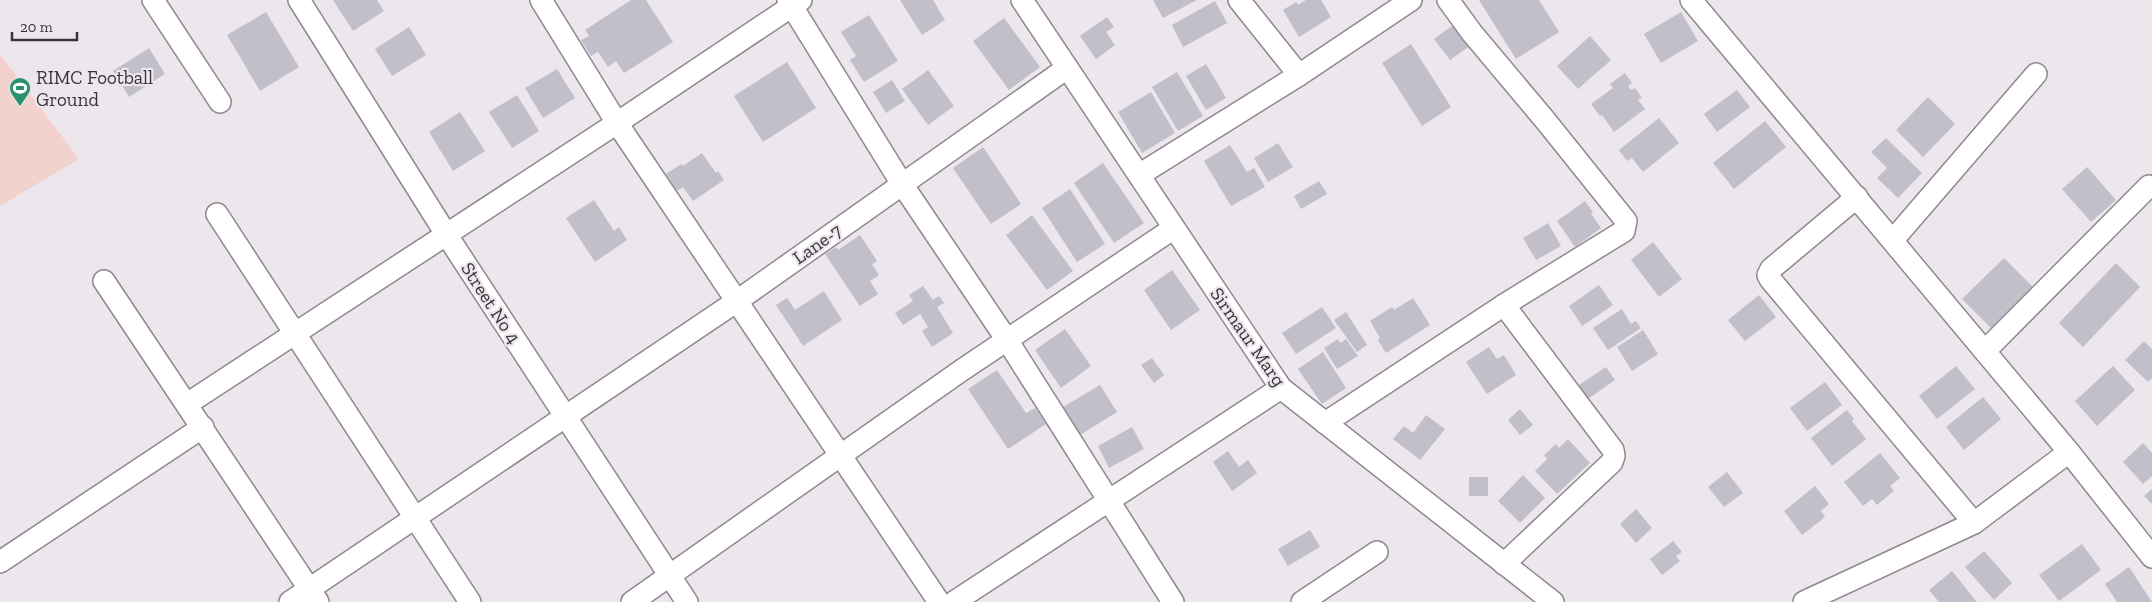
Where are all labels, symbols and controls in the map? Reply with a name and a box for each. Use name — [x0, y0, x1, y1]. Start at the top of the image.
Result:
scale bar — [12, 10, 78, 42]
text: 20 m — [20, 18, 53, 36]
place label: RIMC Football Ground — [36, 66, 153, 111]
sports icon: RIMC Football Ground — [8, 76, 32, 107]
street label: Lane-7 — [788, 219, 846, 269]
street label: Street No 4 — [456, 258, 526, 348]
street label: Sirmaur Marg — [1205, 283, 1291, 391]

